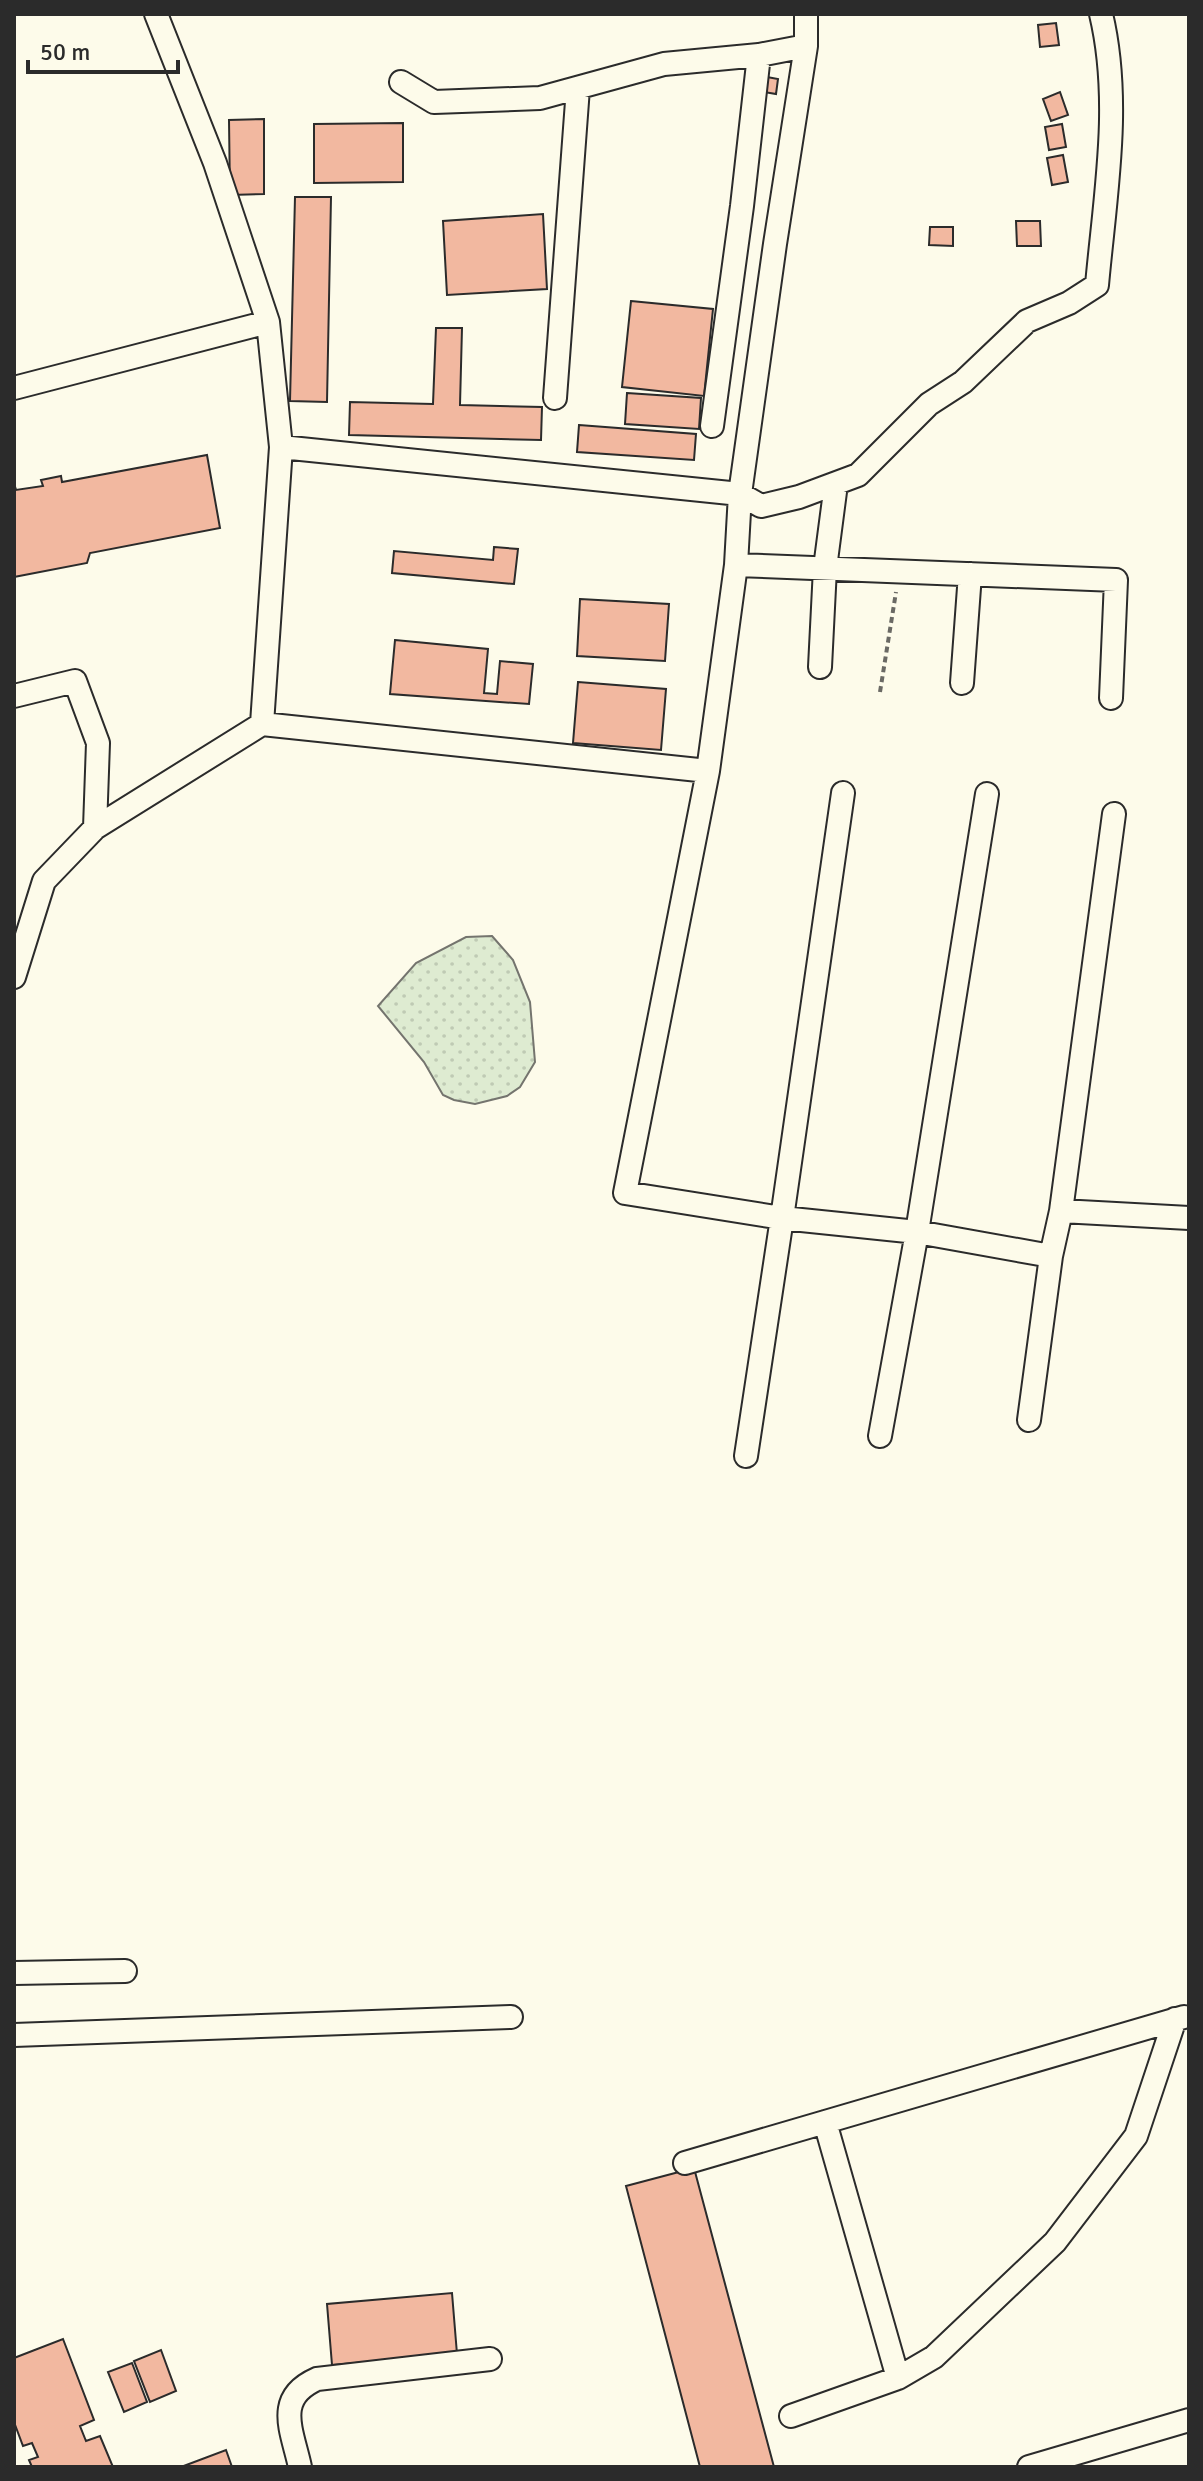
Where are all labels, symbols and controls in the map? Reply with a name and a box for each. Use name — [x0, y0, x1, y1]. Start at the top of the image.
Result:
scale bar — [28, 24, 178, 74]
text: 50 m — [40, 37, 90, 67]

